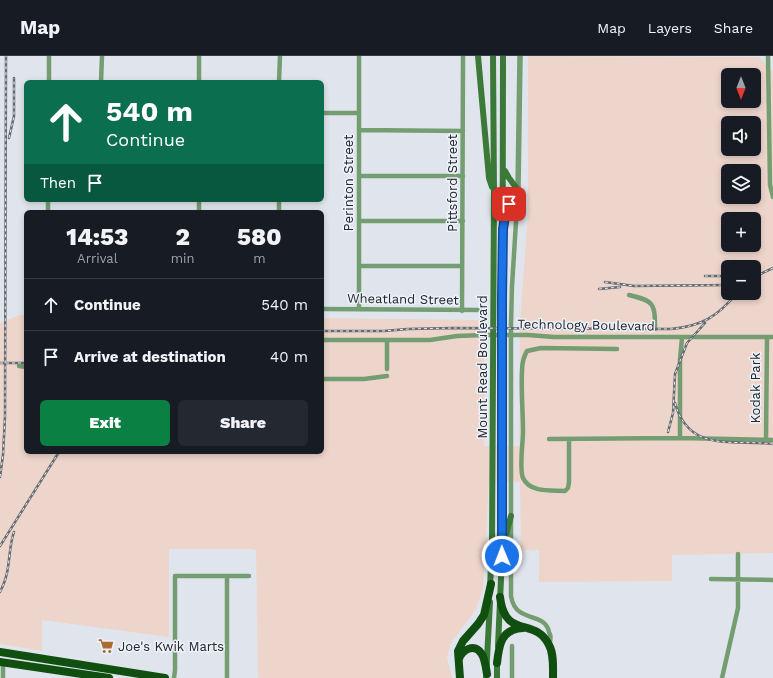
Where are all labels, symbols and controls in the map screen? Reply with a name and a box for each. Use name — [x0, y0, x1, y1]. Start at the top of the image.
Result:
text: Map — [20, 16, 60, 39]
text: Map — [597, 20, 626, 36]
text: Layers — [648, 20, 692, 36]
text: Share — [714, 20, 753, 36]
north arrow — [721, 68, 761, 108]
map controls — [721, 68, 761, 300]
text: 540 m — [106, 95, 193, 128]
icon: ahead — [40, 96, 92, 148]
button: sound — [721, 116, 761, 156]
text: Continue — [106, 129, 185, 150]
street label: Perinton Street — [341, 134, 356, 231]
street label: Pittsford Street — [445, 134, 460, 232]
button: layers — [721, 164, 761, 204]
icon: arrive — [84, 172, 106, 194]
text: Then — [40, 174, 76, 192]
pin — [492, 187, 526, 221]
icon: arrive — [498, 193, 520, 215]
button: + — [721, 212, 761, 252]
text: 14:53 — [66, 223, 128, 251]
text: 2 — [175, 223, 190, 251]
text: 580 — [237, 223, 282, 251]
text: Arrival — [77, 251, 118, 266]
text: min — [171, 251, 195, 266]
text: m — [253, 251, 266, 266]
button: − — [721, 260, 761, 300]
street label: Wheatland Street — [347, 291, 460, 307]
icon: ahead — [40, 294, 62, 316]
street label: Mount Read Boulevard — [475, 295, 490, 439]
text: Continue — [74, 296, 141, 314]
text: 540 m — [261, 296, 308, 314]
street label: Technology Boulevard — [517, 316, 655, 334]
icon: arrive — [40, 346, 62, 368]
text: Arrive at destination — [74, 348, 226, 366]
text: 40 m — [270, 348, 308, 366]
street label: Kodak Park — [748, 352, 763, 423]
button: Exit — [40, 400, 170, 446]
button: Share — [178, 400, 308, 446]
position arrow — [481, 535, 523, 577]
supermarket icon: Joe's Kwik Marts — [97, 637, 115, 655]
place label: Joe's Kwik Marts — [118, 639, 224, 654]

